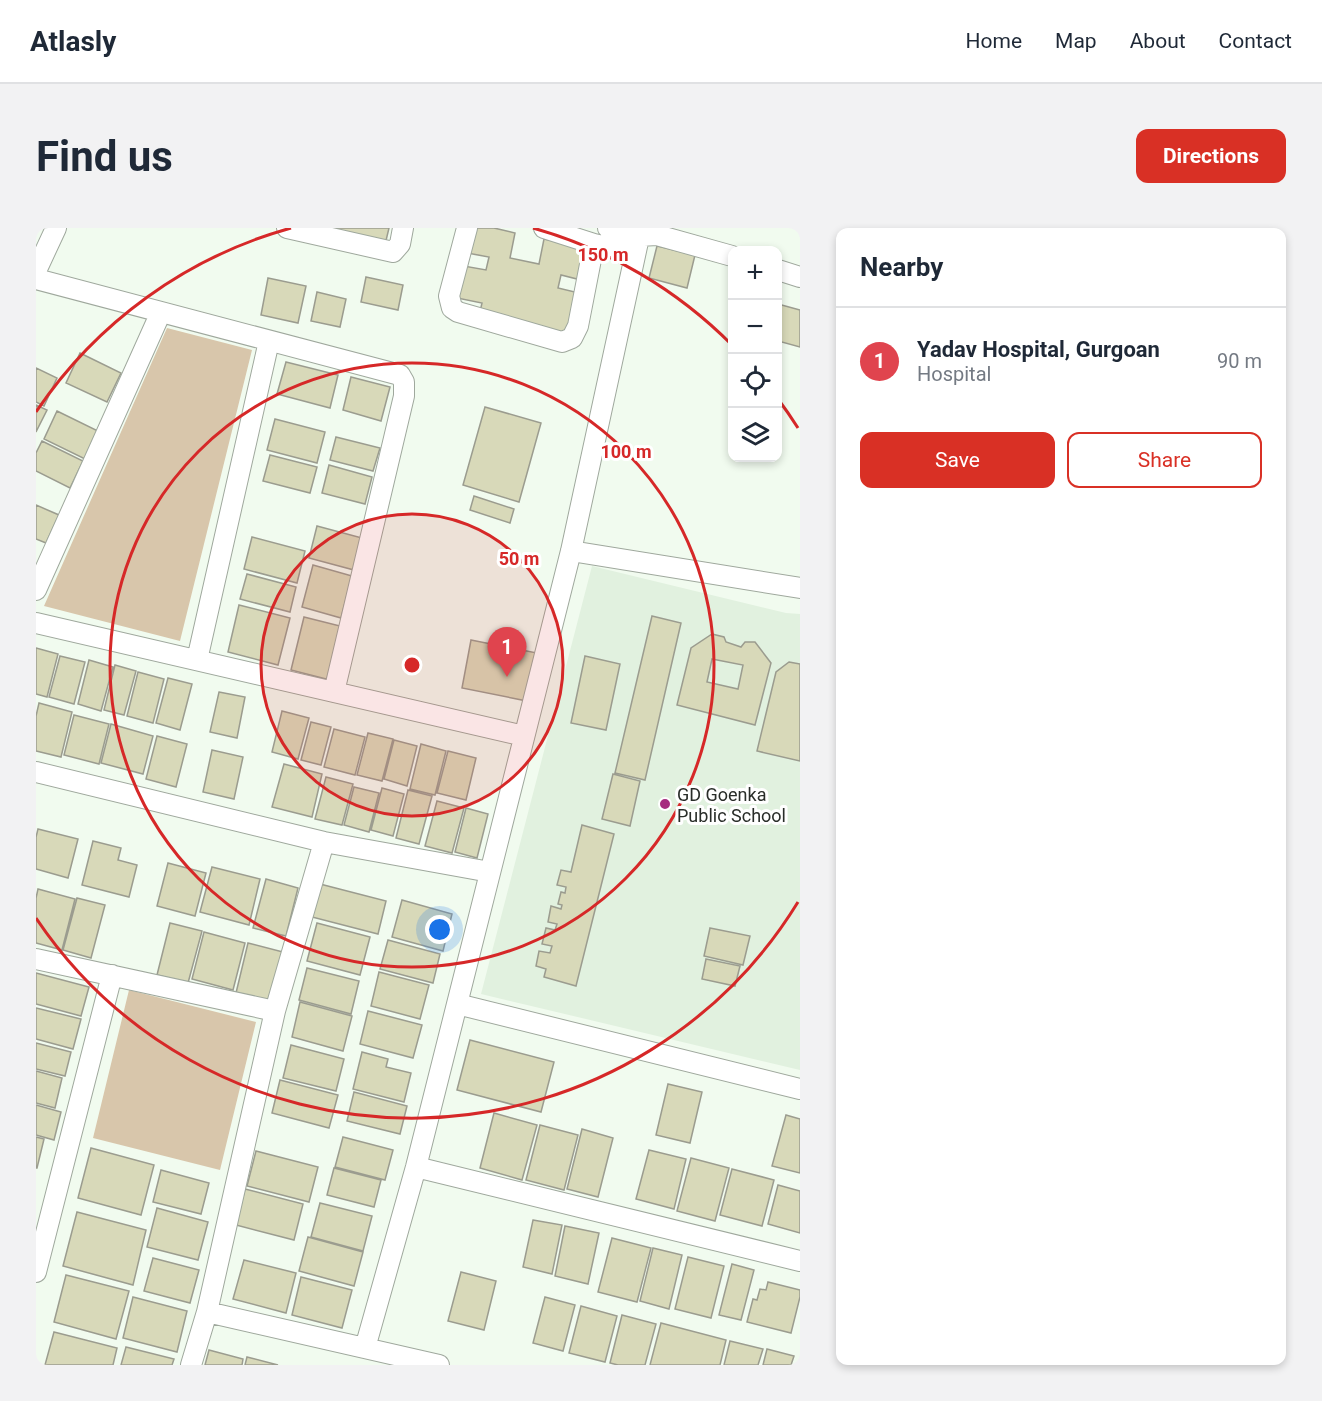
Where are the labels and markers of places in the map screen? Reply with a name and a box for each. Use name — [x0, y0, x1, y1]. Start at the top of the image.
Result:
pin: 1 — [488, 628, 526, 677]
centre of rings — [402, 655, 422, 675]
place label: GD Goenka Public School — [677, 784, 786, 826]
marker: GD Goenka Public School — [658, 797, 672, 811]

